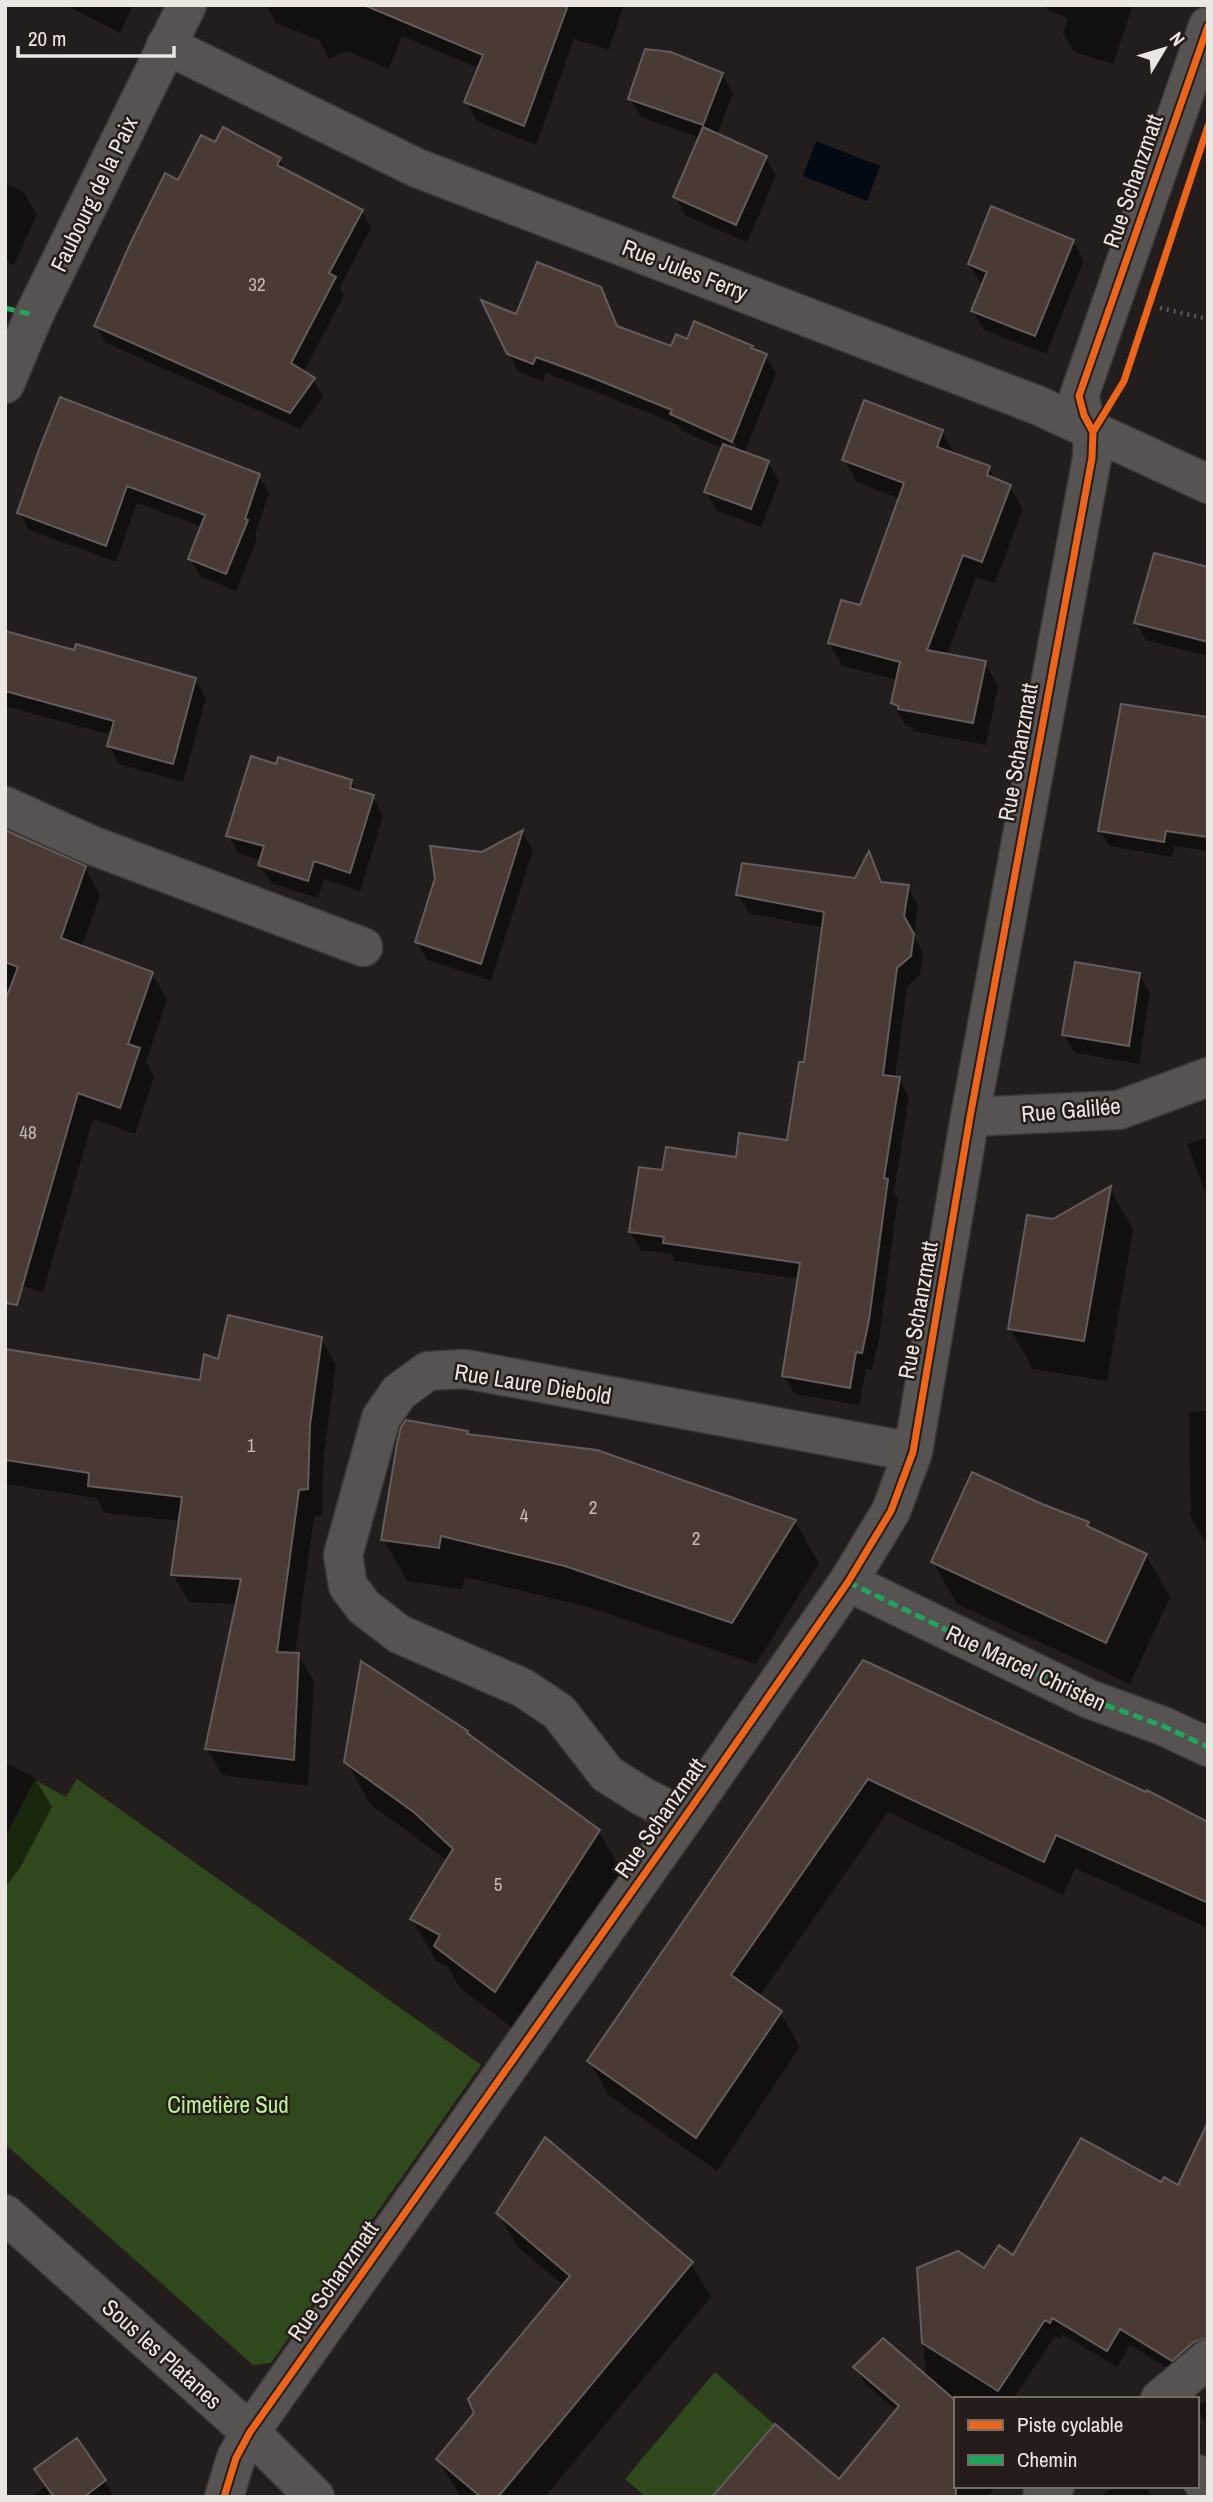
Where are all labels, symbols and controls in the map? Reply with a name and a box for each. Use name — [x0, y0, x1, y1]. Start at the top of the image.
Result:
scale bar — [18, 14, 173, 58]
north arrow — [1129, 14, 1199, 84]
text: 20 m — [28, 24, 66, 53]
text: N — [1164, 26, 1191, 51]
street label: Rue Schanzmatt — [1095, 110, 1170, 252]
street label: Faubourg de la Paix — [43, 111, 145, 276]
street label: Rue Jules Ferry — [618, 231, 753, 308]
house number: 32 — [248, 271, 266, 297]
street label: Rue Schanzmatt — [990, 681, 1045, 823]
street label: Rue Galilée — [1020, 1090, 1122, 1129]
house number: 48 — [19, 1119, 37, 1145]
street label: Rue Schanzmatt — [890, 1239, 945, 1381]
street label: Rue Laure Diebold — [452, 1356, 614, 1411]
house number: 1 — [247, 1432, 256, 1458]
house number: 2 — [589, 1494, 597, 1520]
house number: 4 — [520, 1502, 529, 1528]
house number: 2 — [692, 1525, 700, 1551]
street label: Rue Marcel Christen — [941, 1617, 1111, 1718]
street label: Rue Schanzmatt — [607, 1752, 712, 1884]
house number: 5 — [494, 1871, 503, 1897]
park label: Cimetière Sud — [167, 2089, 289, 2120]
street label: Rue Schanzmatt — [280, 2215, 385, 2347]
street label: Sous les Platanes — [96, 2292, 229, 2416]
legend — [954, 2397, 1199, 2488]
text: Piste cyclable — [1017, 2410, 1123, 2439]
text: Chemin — [1017, 2445, 1077, 2474]

